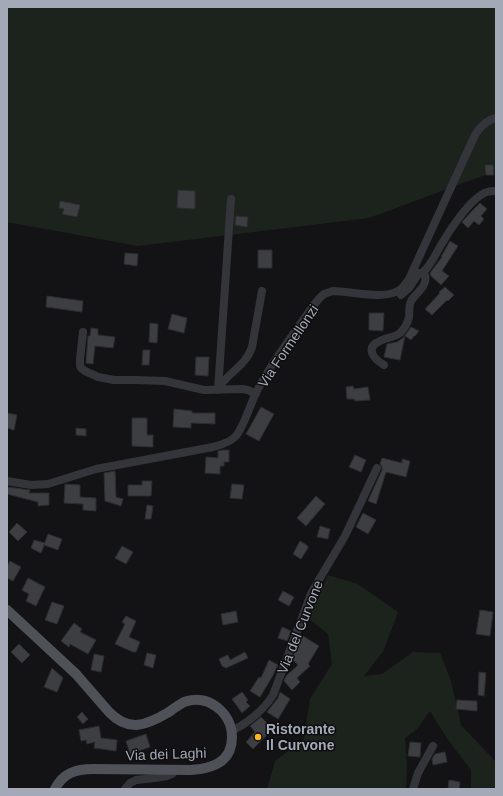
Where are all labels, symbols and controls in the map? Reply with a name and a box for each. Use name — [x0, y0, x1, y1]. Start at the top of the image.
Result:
street label: Via Formellonzi — [254, 302, 322, 390]
street label: Via del Curvone — [274, 578, 326, 676]
place label: Ristorante Il Curvone — [266, 721, 335, 753]
marker: Ristorante Il Curvone — [253, 732, 263, 742]
street label: Via dei Laghi — [125, 745, 207, 763]

